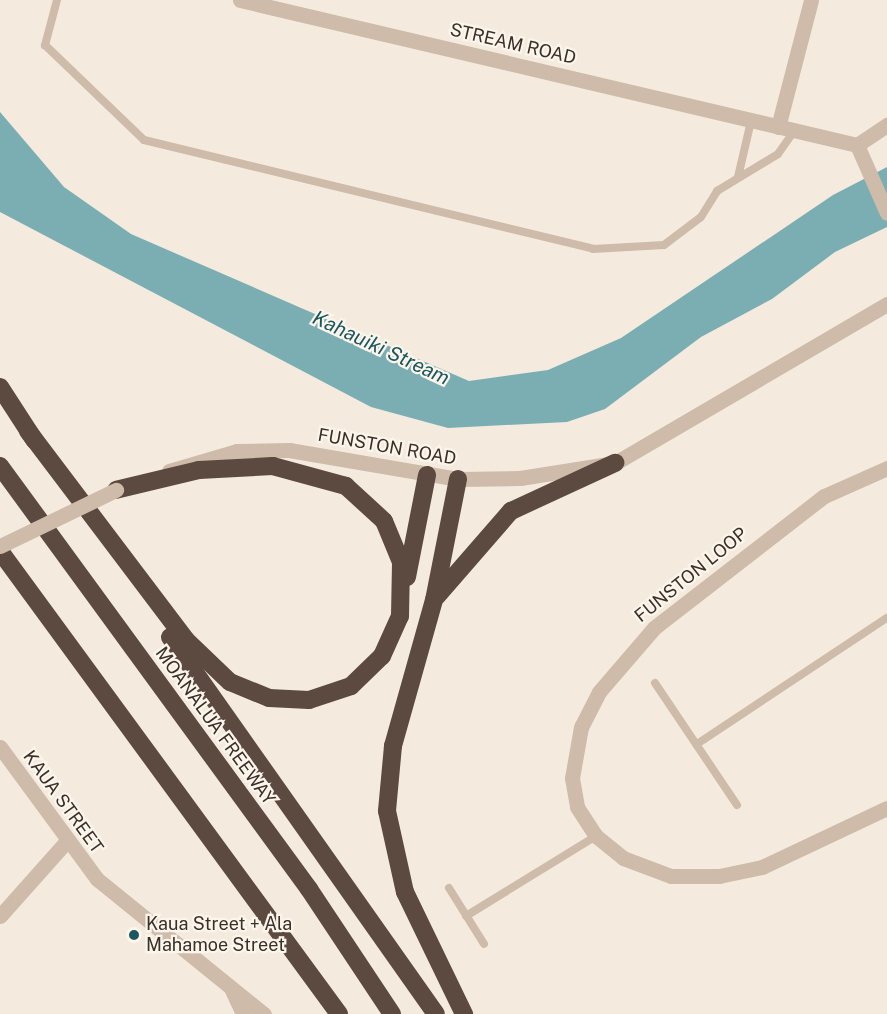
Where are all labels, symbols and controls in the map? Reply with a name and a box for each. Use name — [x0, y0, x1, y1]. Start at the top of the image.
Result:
street label: STREAM ROAD — [448, 19, 578, 69]
water label: Kahauiki Stream — [309, 306, 453, 390]
street label: FUNSTON ROAD — [316, 424, 458, 470]
street label: FUNSTON LOOP — [630, 523, 752, 627]
street label: MOANALUA FREEWAY — [151, 643, 279, 809]
street label: KAUA STREET — [18, 746, 108, 858]
place label: Kaua Street + Ala Mahamoe Street — [146, 914, 292, 956]
marker: Kaua Street + Ala Mahamoe Street — [127, 928, 141, 942]

